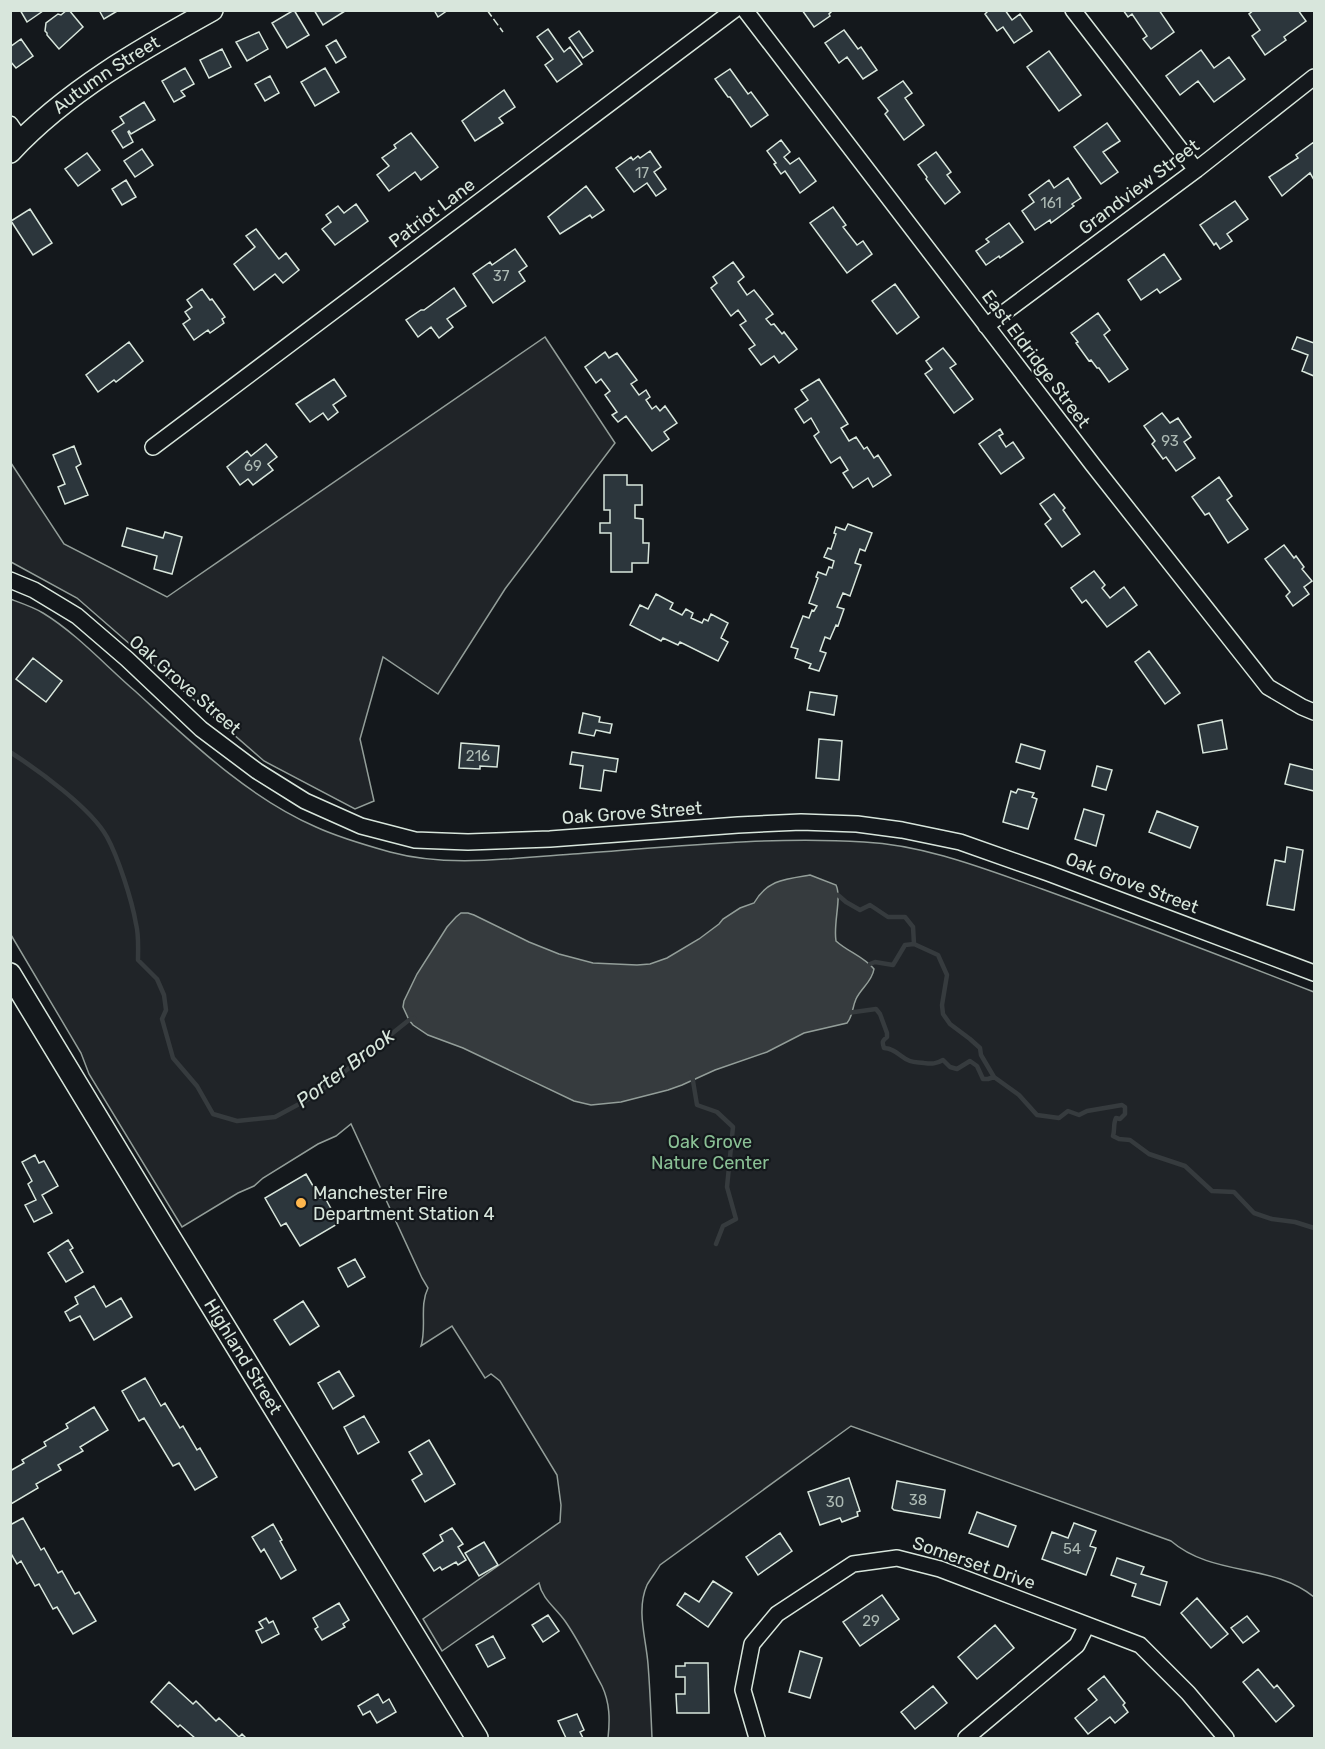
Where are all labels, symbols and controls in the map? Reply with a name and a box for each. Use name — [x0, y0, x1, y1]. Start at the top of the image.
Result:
street label: Autumn Street — [48, 31, 164, 118]
street label: Grandview Street — [1074, 135, 1204, 239]
house number: 17 — [635, 164, 649, 182]
street label: Patriot Lane — [385, 173, 479, 253]
house number: 161 — [1040, 194, 1062, 212]
house number: 37 — [493, 267, 510, 285]
street label: East Eldridge Street — [977, 286, 1095, 432]
house number: 93 — [1161, 432, 1179, 450]
house number: 69 — [244, 457, 262, 475]
street label: Oak Grove Street — [125, 631, 245, 739]
house number: 216 — [466, 747, 490, 765]
street label: Oak Grove Street — [561, 797, 703, 829]
street label: Oak Grove Street — [1062, 848, 1202, 918]
water label: Porter Brook — [291, 1023, 400, 1113]
park label: Oak Grove Nature Center — [651, 1131, 769, 1174]
place label: Manchester Fire Department Station 4 — [313, 1182, 495, 1225]
marker: Manchester Fire Department Station 4 — [294, 1196, 308, 1210]
street label: Highland Street — [199, 1295, 287, 1418]
house number: 38 — [909, 1491, 927, 1509]
house number: 30 — [826, 1493, 844, 1511]
street label: Somerset Drive — [910, 1532, 1038, 1594]
house number: 54 — [1063, 1540, 1081, 1558]
house number: 29 — [862, 1612, 880, 1630]

